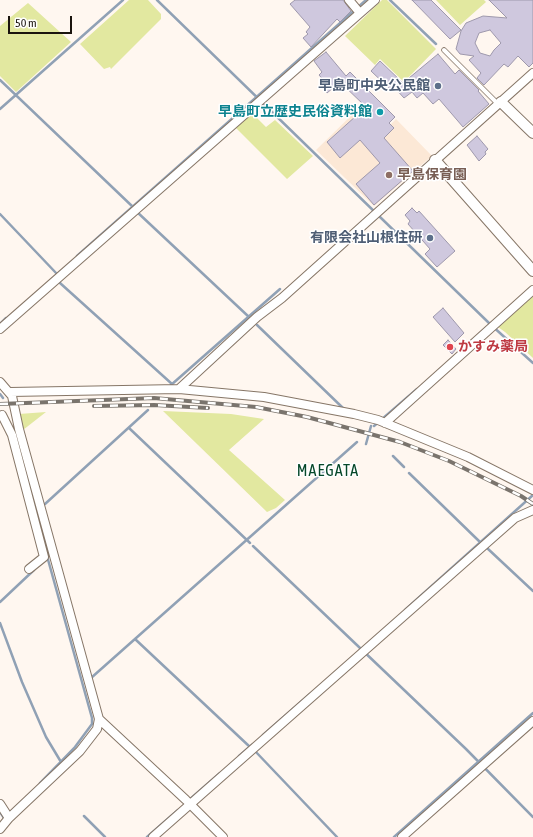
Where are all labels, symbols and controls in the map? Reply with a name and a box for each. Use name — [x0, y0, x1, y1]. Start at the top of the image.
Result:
scale bar — [10, 8, 74, 34]
text: 50 m — [15, 16, 37, 30]
place label: 早島町中央公民館 — [318, 78, 430, 94]
marker: 早島町中央公民館 — [433, 81, 443, 91]
place label: 早島町立歴史民俗資料館 — [218, 104, 372, 120]
marker: 早島町立歴史民俗資料館 — [375, 107, 385, 117]
place label: 早島保育園 — [397, 167, 467, 183]
marker: 早島保育園 — [384, 170, 394, 180]
place label: 有限会社山根住研 — [310, 230, 422, 246]
marker: 有限会社山根住研 — [425, 233, 435, 243]
place label: かすみ薬局 — [458, 339, 528, 355]
marker: かすみ薬局 — [445, 342, 455, 352]
district label: MAEGATA — [297, 461, 359, 481]

